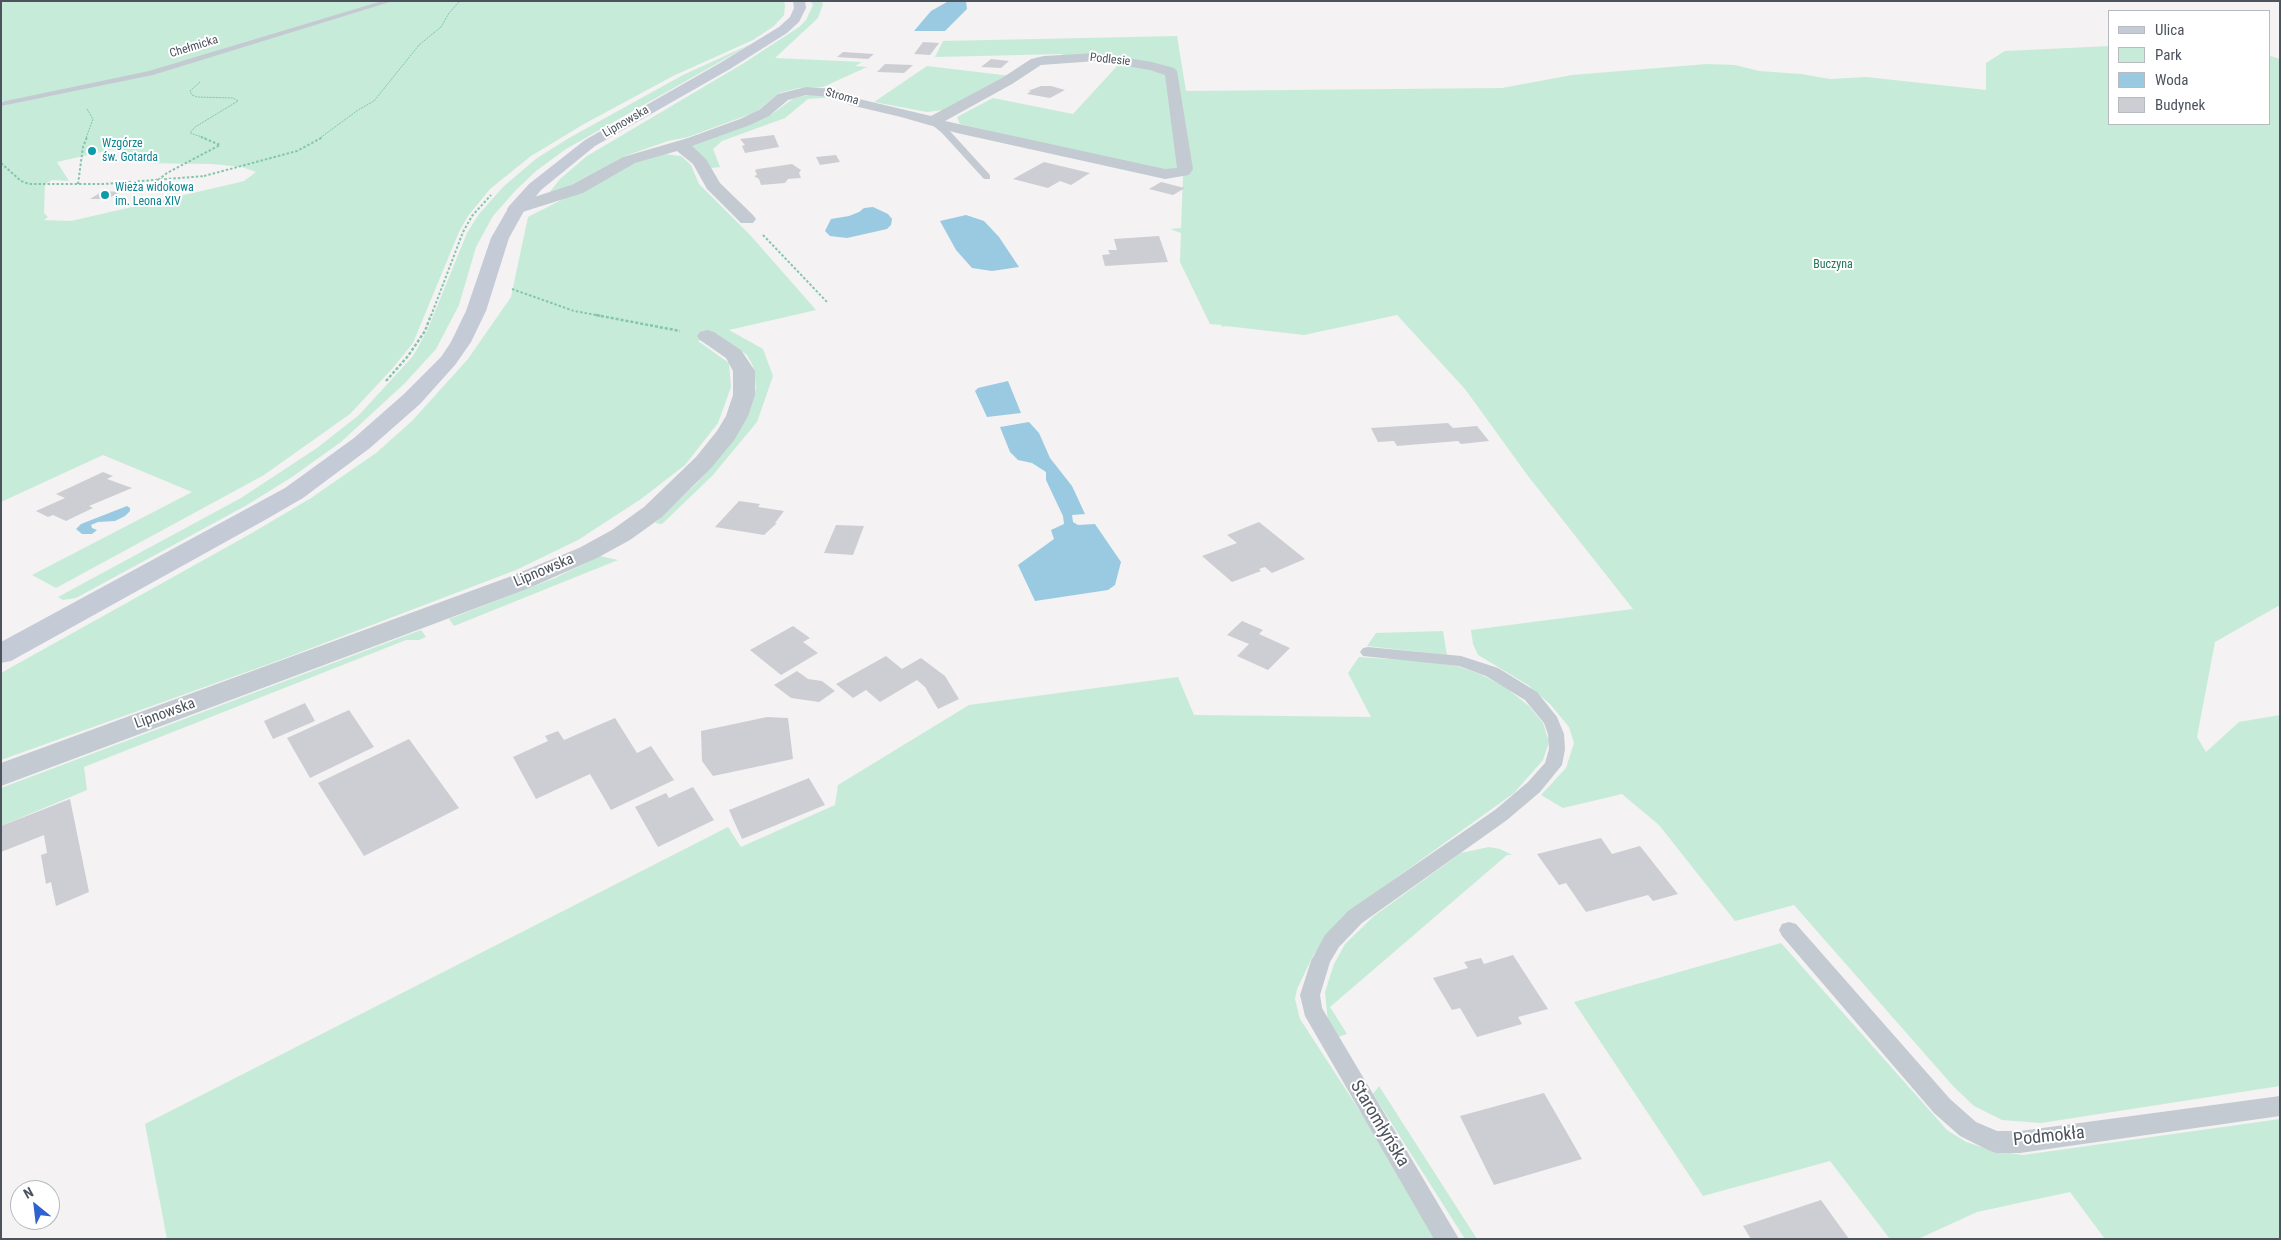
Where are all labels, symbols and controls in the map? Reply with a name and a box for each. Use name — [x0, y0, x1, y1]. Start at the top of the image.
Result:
legend — [2108, 10, 2271, 125]
text: Ulica — [2155, 21, 2184, 39]
street label: Chełmicka — [168, 33, 220, 61]
text: Park — [2155, 46, 2182, 64]
street label: Podlesie — [1089, 51, 1131, 69]
text: Woda — [2155, 71, 2188, 89]
street label: Stroma — [824, 85, 860, 109]
text: Budynek — [2155, 96, 2205, 114]
street label: Lipnowska — [600, 103, 652, 141]
place label: Wzgórze św. Gotarda — [102, 137, 158, 165]
marker: Wzgórze św. Gotarda — [86, 145, 98, 157]
place label: Wieża widokowa im. Leona XIV — [115, 181, 194, 209]
marker: Wieża widokowa im. Leona XIV — [99, 189, 111, 201]
park label: Buczyna — [1813, 258, 1853, 272]
street label: Lipnowska — [511, 550, 577, 592]
street label: Lipnowska — [132, 695, 198, 733]
street label: Staromłyńska — [1345, 1077, 1413, 1171]
street label: Podmokła — [2012, 1123, 2086, 1151]
north arrow — [10, 1180, 60, 1230]
text: N — [21, 1184, 36, 1202]

